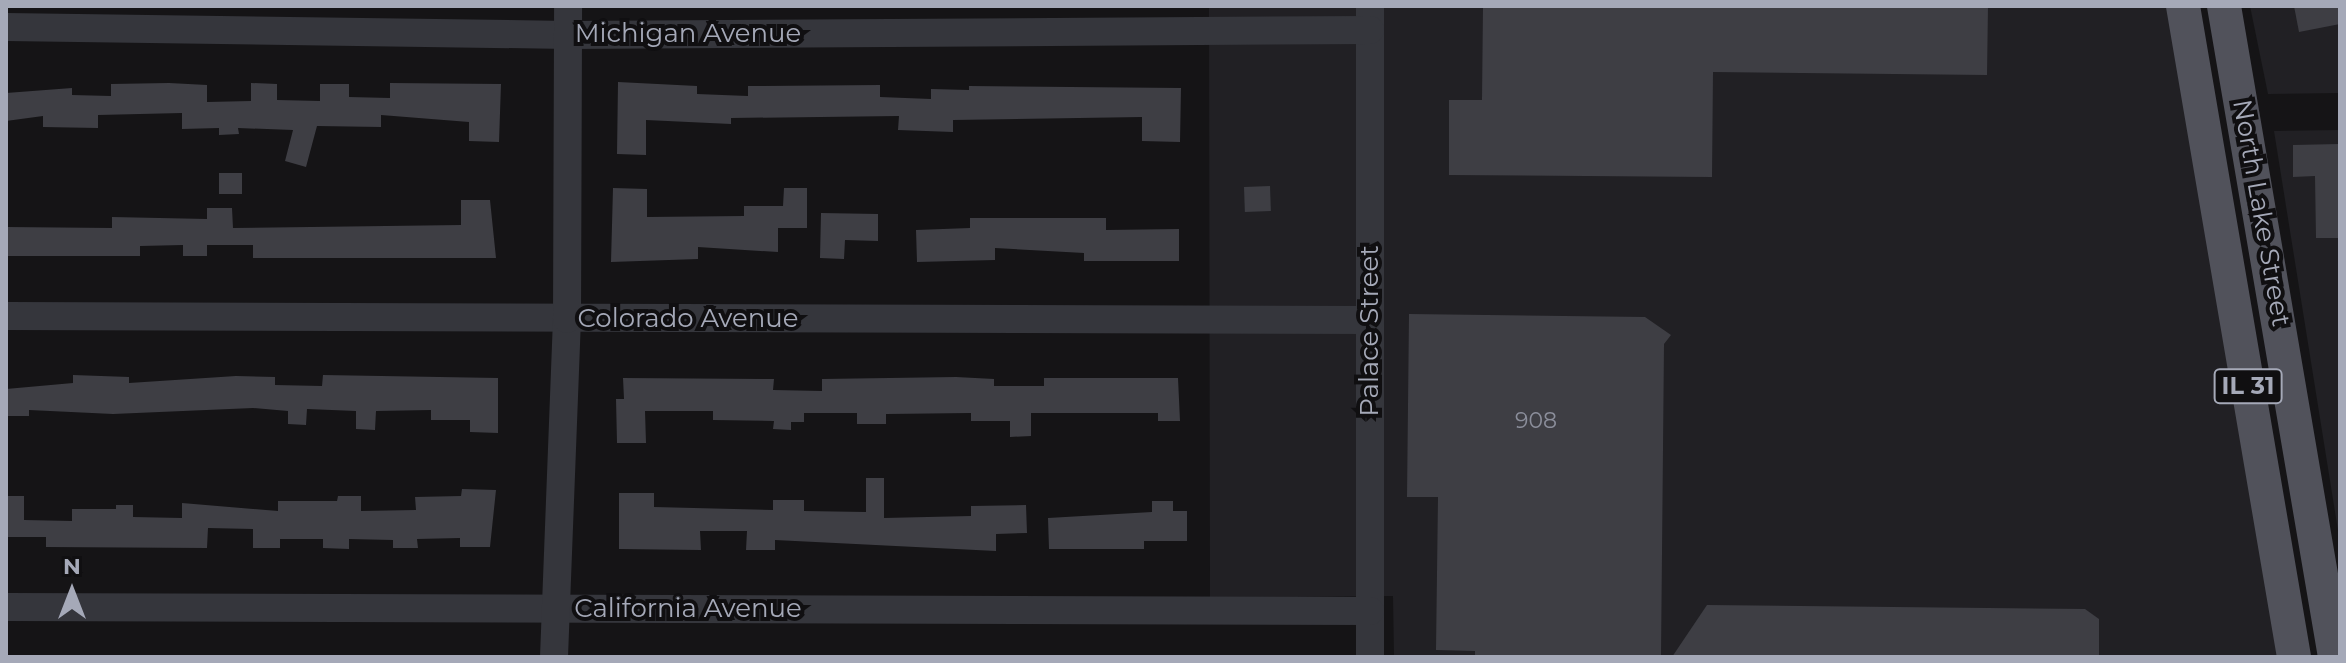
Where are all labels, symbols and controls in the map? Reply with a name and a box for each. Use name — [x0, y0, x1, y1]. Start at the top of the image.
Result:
street label: Michigan Avenue — [575, 18, 801, 50]
street label: North Lake Street — [2226, 97, 2296, 329]
street label: Palace Street — [1354, 245, 1386, 417]
street label: Colorado Avenue — [577, 303, 799, 335]
road number: IL 31 — [2212, 366, 2284, 406]
house number: 908 — [1515, 408, 1557, 434]
north arrow — [32, 551, 112, 631]
text: N — [63, 553, 81, 580]
street label: California Avenue — [574, 593, 802, 625]

